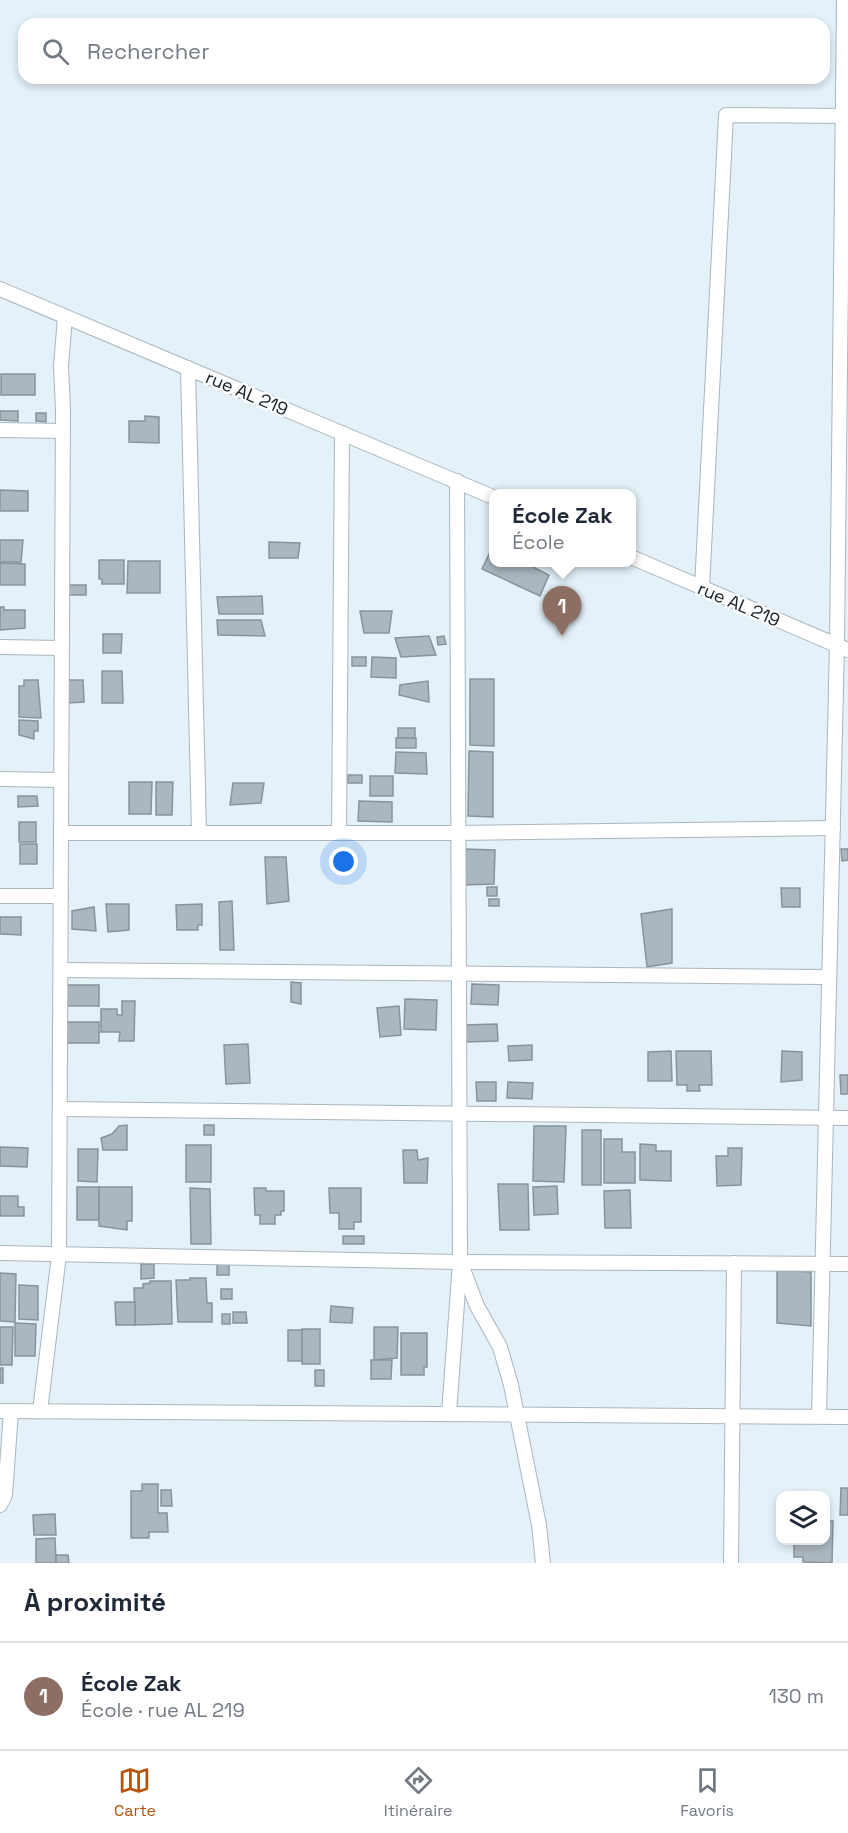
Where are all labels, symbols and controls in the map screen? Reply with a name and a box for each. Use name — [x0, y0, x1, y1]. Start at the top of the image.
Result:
search box — [18, 18, 830, 84]
icon: search — [39, 35, 72, 68]
text: Rechercher — [87, 37, 209, 65]
street label: rue AL 219 — [202, 365, 292, 421]
popup — [489, 489, 636, 567]
text: École Zak — [512, 501, 613, 529]
text: École — [512, 529, 565, 555]
street label: rue AL 219 — [694, 576, 784, 632]
pin: 1 — [542, 586, 582, 636]
your location — [329, 847, 358, 876]
map controls — [776, 1491, 830, 1545]
button: layers — [776, 1491, 830, 1545]
text: À proximité — [24, 1585, 166, 1619]
text: École Zak — [81, 1669, 181, 1697]
text: 1 — [39, 1683, 48, 1709]
text: 130 m — [768, 1683, 824, 1709]
text: École · rue AL 219 — [81, 1697, 245, 1723]
tab: Carte — [114, 1764, 156, 1821]
tab: Itinéraire — [384, 1764, 452, 1821]
tab: Favoris — [680, 1764, 734, 1821]

